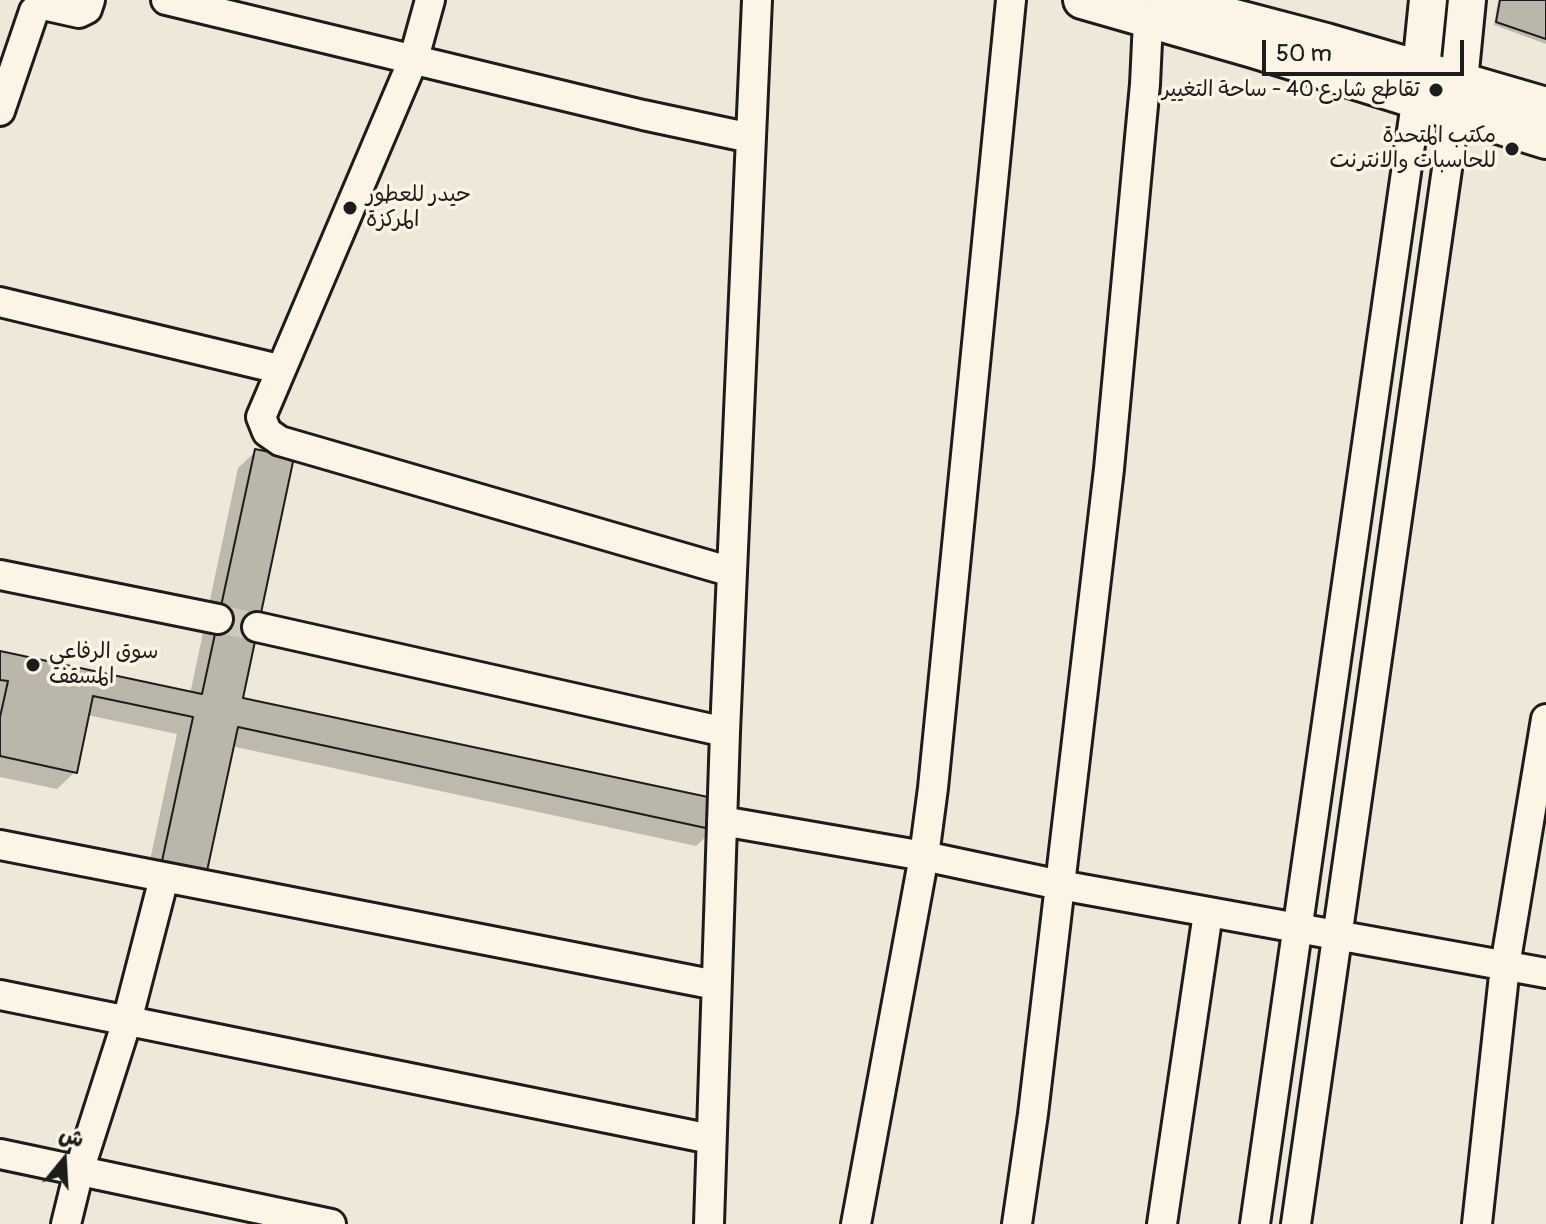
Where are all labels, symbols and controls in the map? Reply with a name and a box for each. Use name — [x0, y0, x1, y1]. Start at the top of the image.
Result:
scale bar — [1266, 24, 1468, 74]
text: 50 m — [1276, 39, 1332, 68]
place label: تقاطع شارع 40 - ساحة التغيير — [1162, 77, 1420, 103]
marker: تقاطع شارع 40 - ساحة التغيير — [1427, 81, 1445, 99]
place label: مكتب المتحدة للحاسبات والانترنت — [1329, 123, 1496, 174]
marker: مكتب المتحدة للحاسبات والانترنت — [1503, 140, 1521, 158]
place label: حيدر للعطور المركزة — [366, 182, 471, 234]
marker: حيدر للعطور المركزة — [341, 199, 359, 217]
place label: سوق الرفاعي المسقف — [49, 639, 158, 690]
marker: سوق الرفاعي المسقف — [24, 656, 42, 674]
north arrow — [24, 1120, 104, 1200]
text: ش — [56, 1120, 87, 1154]

